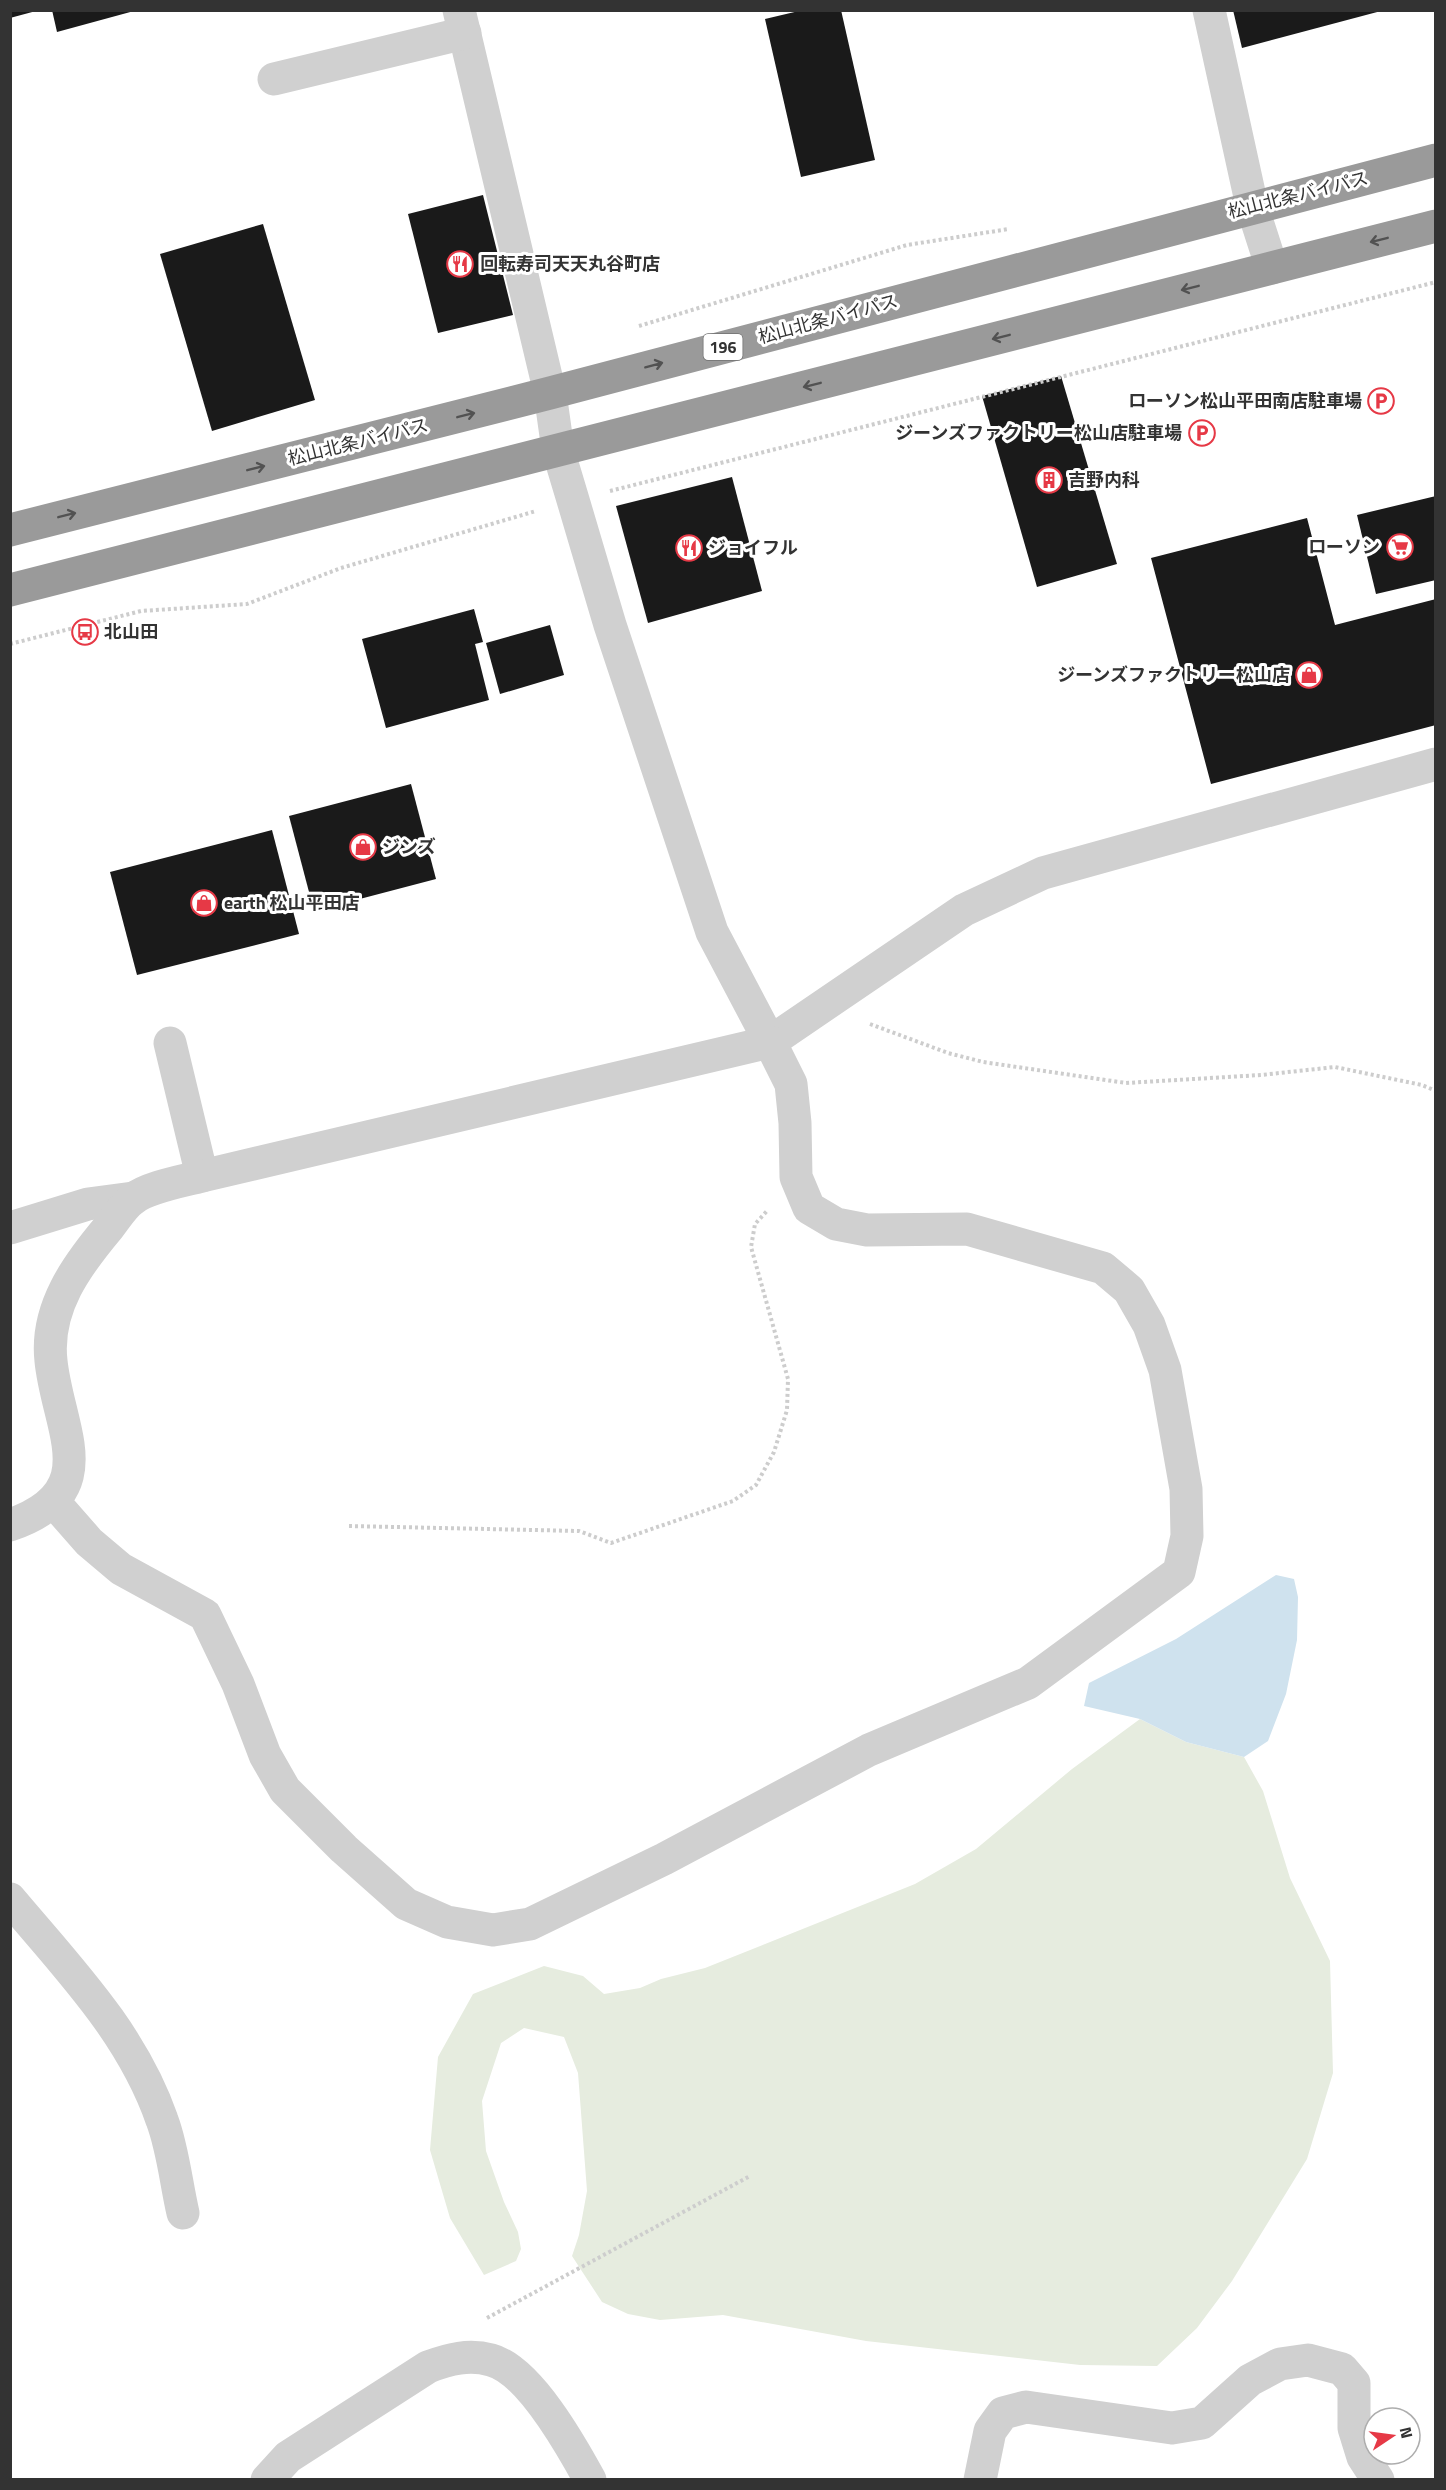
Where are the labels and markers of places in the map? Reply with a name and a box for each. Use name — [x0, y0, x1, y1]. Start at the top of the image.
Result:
restaurant icon: 回転寿司天天丸谷町店 — [445, 249, 475, 279]
place label: 回転寿司天天丸谷町店 — [480, 250, 660, 277]
parking icon: ローソン松山平田南店駐車場 — [1366, 386, 1396, 416]
place label: ローソン松山平田南店駐車場 — [1128, 387, 1362, 414]
parking icon: ジーンズファクトリー松山店駐車場 — [1187, 418, 1217, 448]
place label: ジーンズファクトリー松山店駐車場 — [895, 419, 1182, 446]
building icon: 吉野内科 — [1034, 465, 1064, 495]
place label: 吉野内科 — [1068, 466, 1140, 493]
supermarket icon: ローソン — [1385, 532, 1415, 562]
restaurant icon: ジョイフル — [674, 533, 704, 563]
place label: ローソン — [1308, 533, 1380, 560]
place label: ジョイフル — [708, 534, 798, 561]
bus stop icon: 北山田 — [70, 617, 100, 647]
place label: 北山田 — [104, 618, 158, 645]
shop icon: ジーンズファクトリー松山店 — [1294, 660, 1324, 690]
place label: ジーンズファクトリー松山店 — [1057, 661, 1290, 688]
shop icon: ジンズ — [348, 832, 378, 862]
place label: ジンズ — [382, 833, 436, 860]
shop icon: earth 松山平田店 — [189, 888, 219, 918]
place label: earth 松山平田店 — [224, 889, 360, 916]

